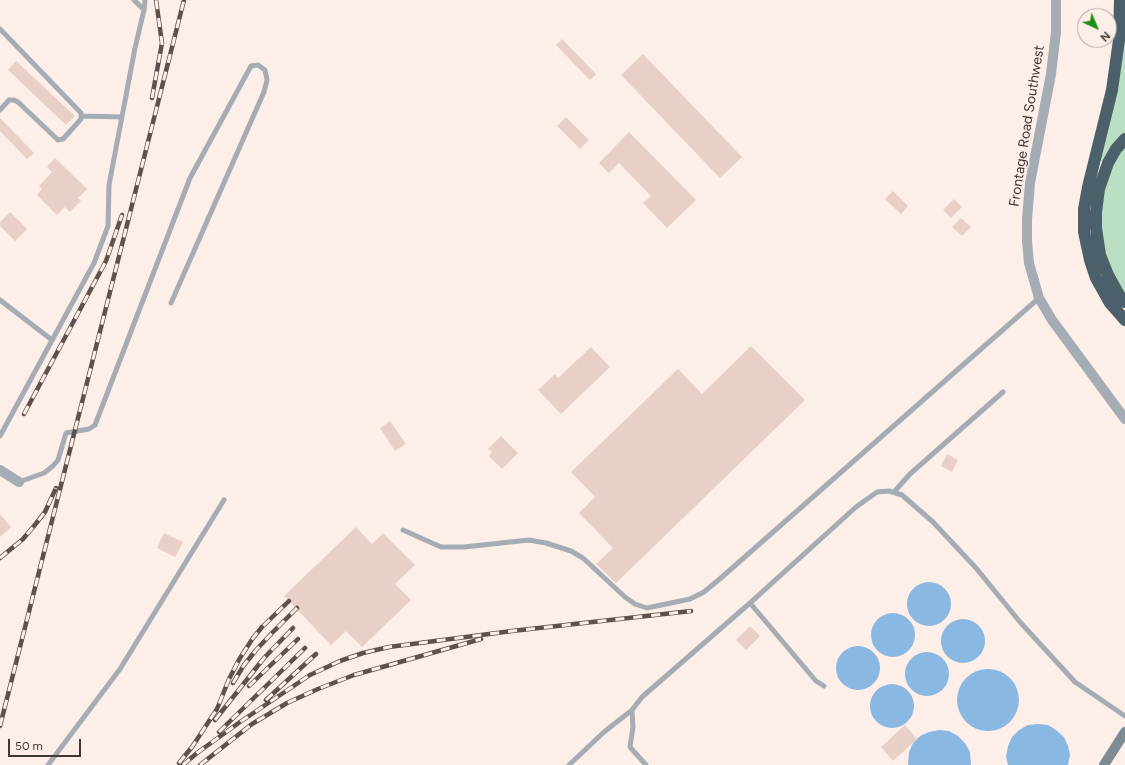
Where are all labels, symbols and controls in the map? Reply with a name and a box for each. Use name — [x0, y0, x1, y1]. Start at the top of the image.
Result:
north arrow — [1077, 8, 1117, 48]
text: N — [1097, 29, 1113, 44]
street label: Frontage Road Southwest — [1006, 44, 1048, 208]
scale bar — [10, 731, 83, 757]
text: 50 m — [15, 739, 43, 753]

